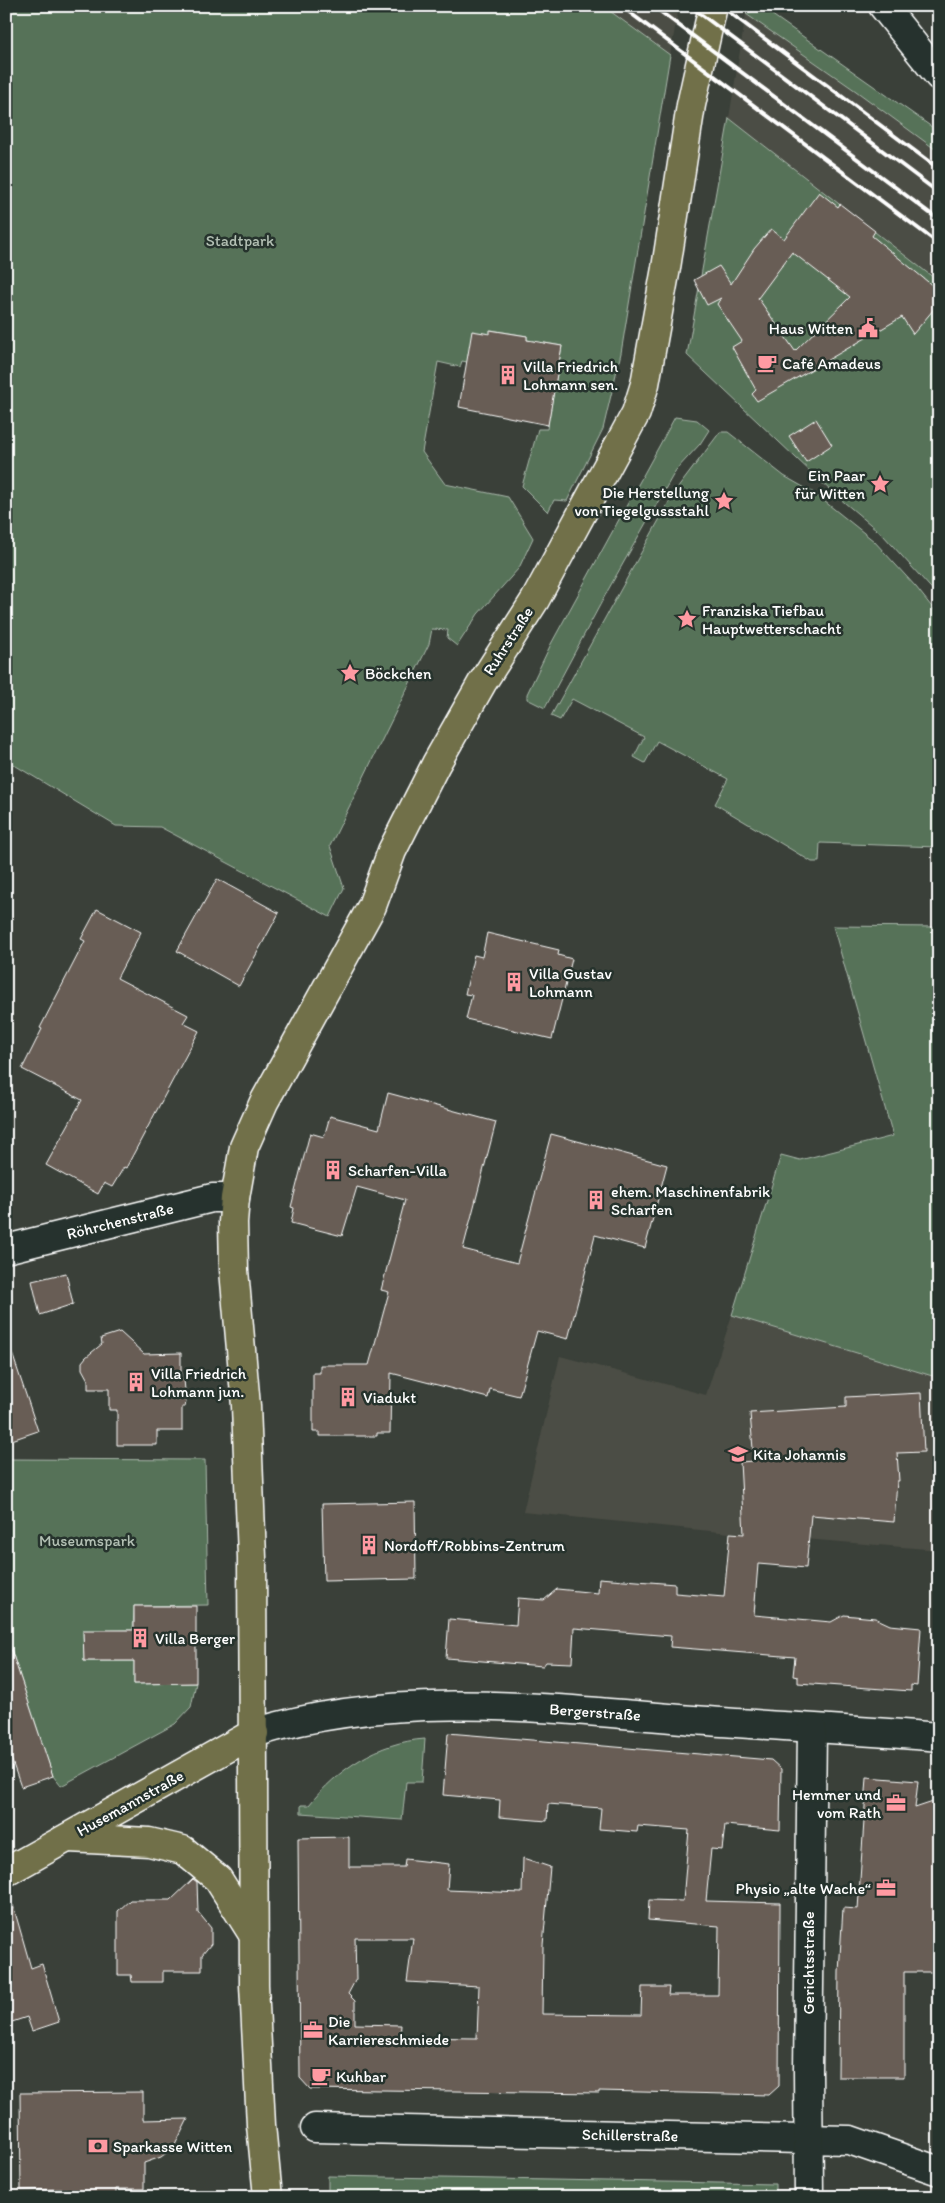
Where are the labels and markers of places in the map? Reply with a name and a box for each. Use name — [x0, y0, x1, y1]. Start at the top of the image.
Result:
public building icon: Haus Witten — [857, 317, 879, 339]
place label: Haus Witten — [769, 319, 853, 338]
cafe icon: Café Amadeus — [756, 352, 778, 374]
place label: Café Amadeus — [782, 354, 881, 373]
place label: Villa Friedrich Lohmann sen. — [523, 357, 619, 394]
building icon: Villa Friedrich Lohmann sen. — [497, 364, 519, 386]
place label: Ein Paar für Witten — [795, 466, 865, 503]
place icon: Ein Paar für Witten — [869, 473, 891, 495]
place label: Die Herstellung von Tiegelgussstahl — [575, 483, 710, 520]
place icon: Die Herstellung von Tiegelgussstahl — [713, 490, 735, 512]
place label: Franziska Tiefbau Hauptwetterschacht — [702, 601, 842, 638]
place icon: Franziska Tiefbau Hauptwetterschacht — [676, 608, 698, 630]
place icon: Böckchen — [339, 662, 361, 684]
place label: Böckchen — [365, 664, 432, 683]
place label: Villa Gustav Lohmann — [529, 964, 613, 1001]
building icon: Villa Gustav Lohmann — [503, 971, 525, 993]
building icon: Scharfen-Villa — [322, 1159, 344, 1181]
place label: Scharfen-Villa — [348, 1161, 448, 1180]
place label: ehem. Maschinenfabrik Scharfen — [611, 1182, 770, 1219]
building icon: ehem. Maschinenfabrik Scharfen — [585, 1189, 607, 1211]
place label: Villa Friedrich Lohmann jun. — [151, 1364, 247, 1401]
building icon: Villa Friedrich Lohmann jun. — [125, 1371, 147, 1393]
building icon: Viadukt — [337, 1386, 359, 1408]
place label: Viadukt — [363, 1388, 416, 1407]
school or university icon: Kita Johannis — [727, 1443, 749, 1465]
place label: Kita Johannis — [753, 1445, 846, 1464]
building icon: Nordoff/Robbins-Zentrum — [358, 1534, 380, 1556]
place label: Nordoff/Robbins-Zentrum — [384, 1536, 565, 1555]
building icon: Villa Berger — [129, 1627, 151, 1649]
place label: Villa Berger — [155, 1629, 235, 1648]
place label: Hemmer und vom Rath — [792, 1785, 881, 1822]
office icon: Hemmer und vom Rath — [885, 1792, 907, 1814]
office icon: Physio „alte Wache“ — [875, 1877, 897, 1899]
place label: Physio „alte Wache“ — [736, 1879, 871, 1898]
place label: Die Karriereschmiede — [328, 2012, 449, 2049]
office icon: Die Karriereschmiede — [302, 2019, 324, 2041]
cafe icon: Kuhbar — [310, 2065, 332, 2087]
place label: Kuhbar — [336, 2067, 387, 2086]
bank icon: Sparkasse Witten — [87, 2135, 109, 2157]
place label: Sparkasse Witten — [113, 2137, 232, 2156]

